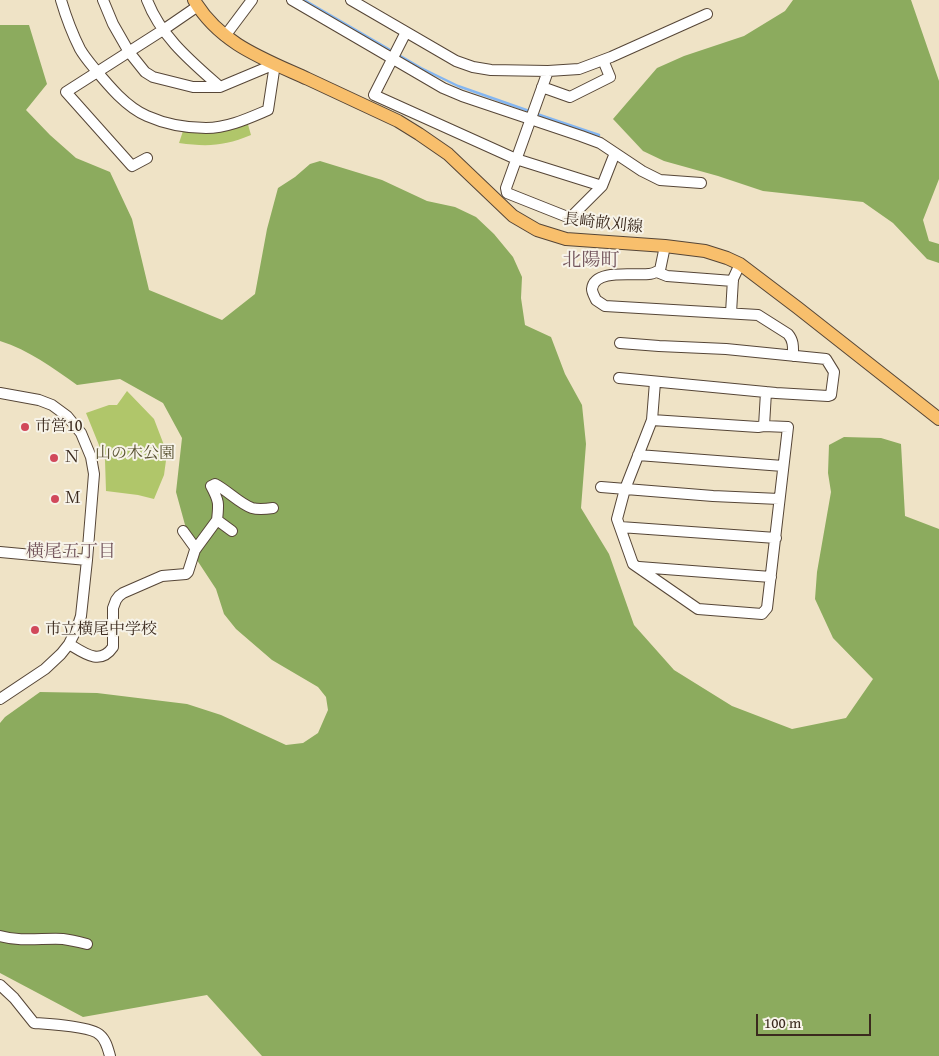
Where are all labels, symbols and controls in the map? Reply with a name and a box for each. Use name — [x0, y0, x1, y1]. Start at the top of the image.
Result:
street label: 長崎畝刈線 — [562, 210, 644, 238]
district label: 北陽町 — [563, 250, 619, 272]
place label: 市営10 — [35, 417, 82, 437]
marker: 市営10 — [19, 421, 31, 433]
park label: 山の木公園 — [95, 444, 175, 464]
place label: Ｎ — [64, 448, 80, 468]
marker: Ｎ — [48, 452, 60, 464]
place label: Ｍ — [65, 489, 81, 509]
marker: Ｍ — [49, 493, 61, 505]
district label: 横尾五丁目 — [26, 541, 116, 563]
place label: 市立横尾中学校 — [45, 620, 157, 640]
marker: 市立横尾中学校 — [29, 624, 41, 636]
scale bar — [759, 1004, 874, 1036]
text: 100 m — [764, 1012, 801, 1033]

